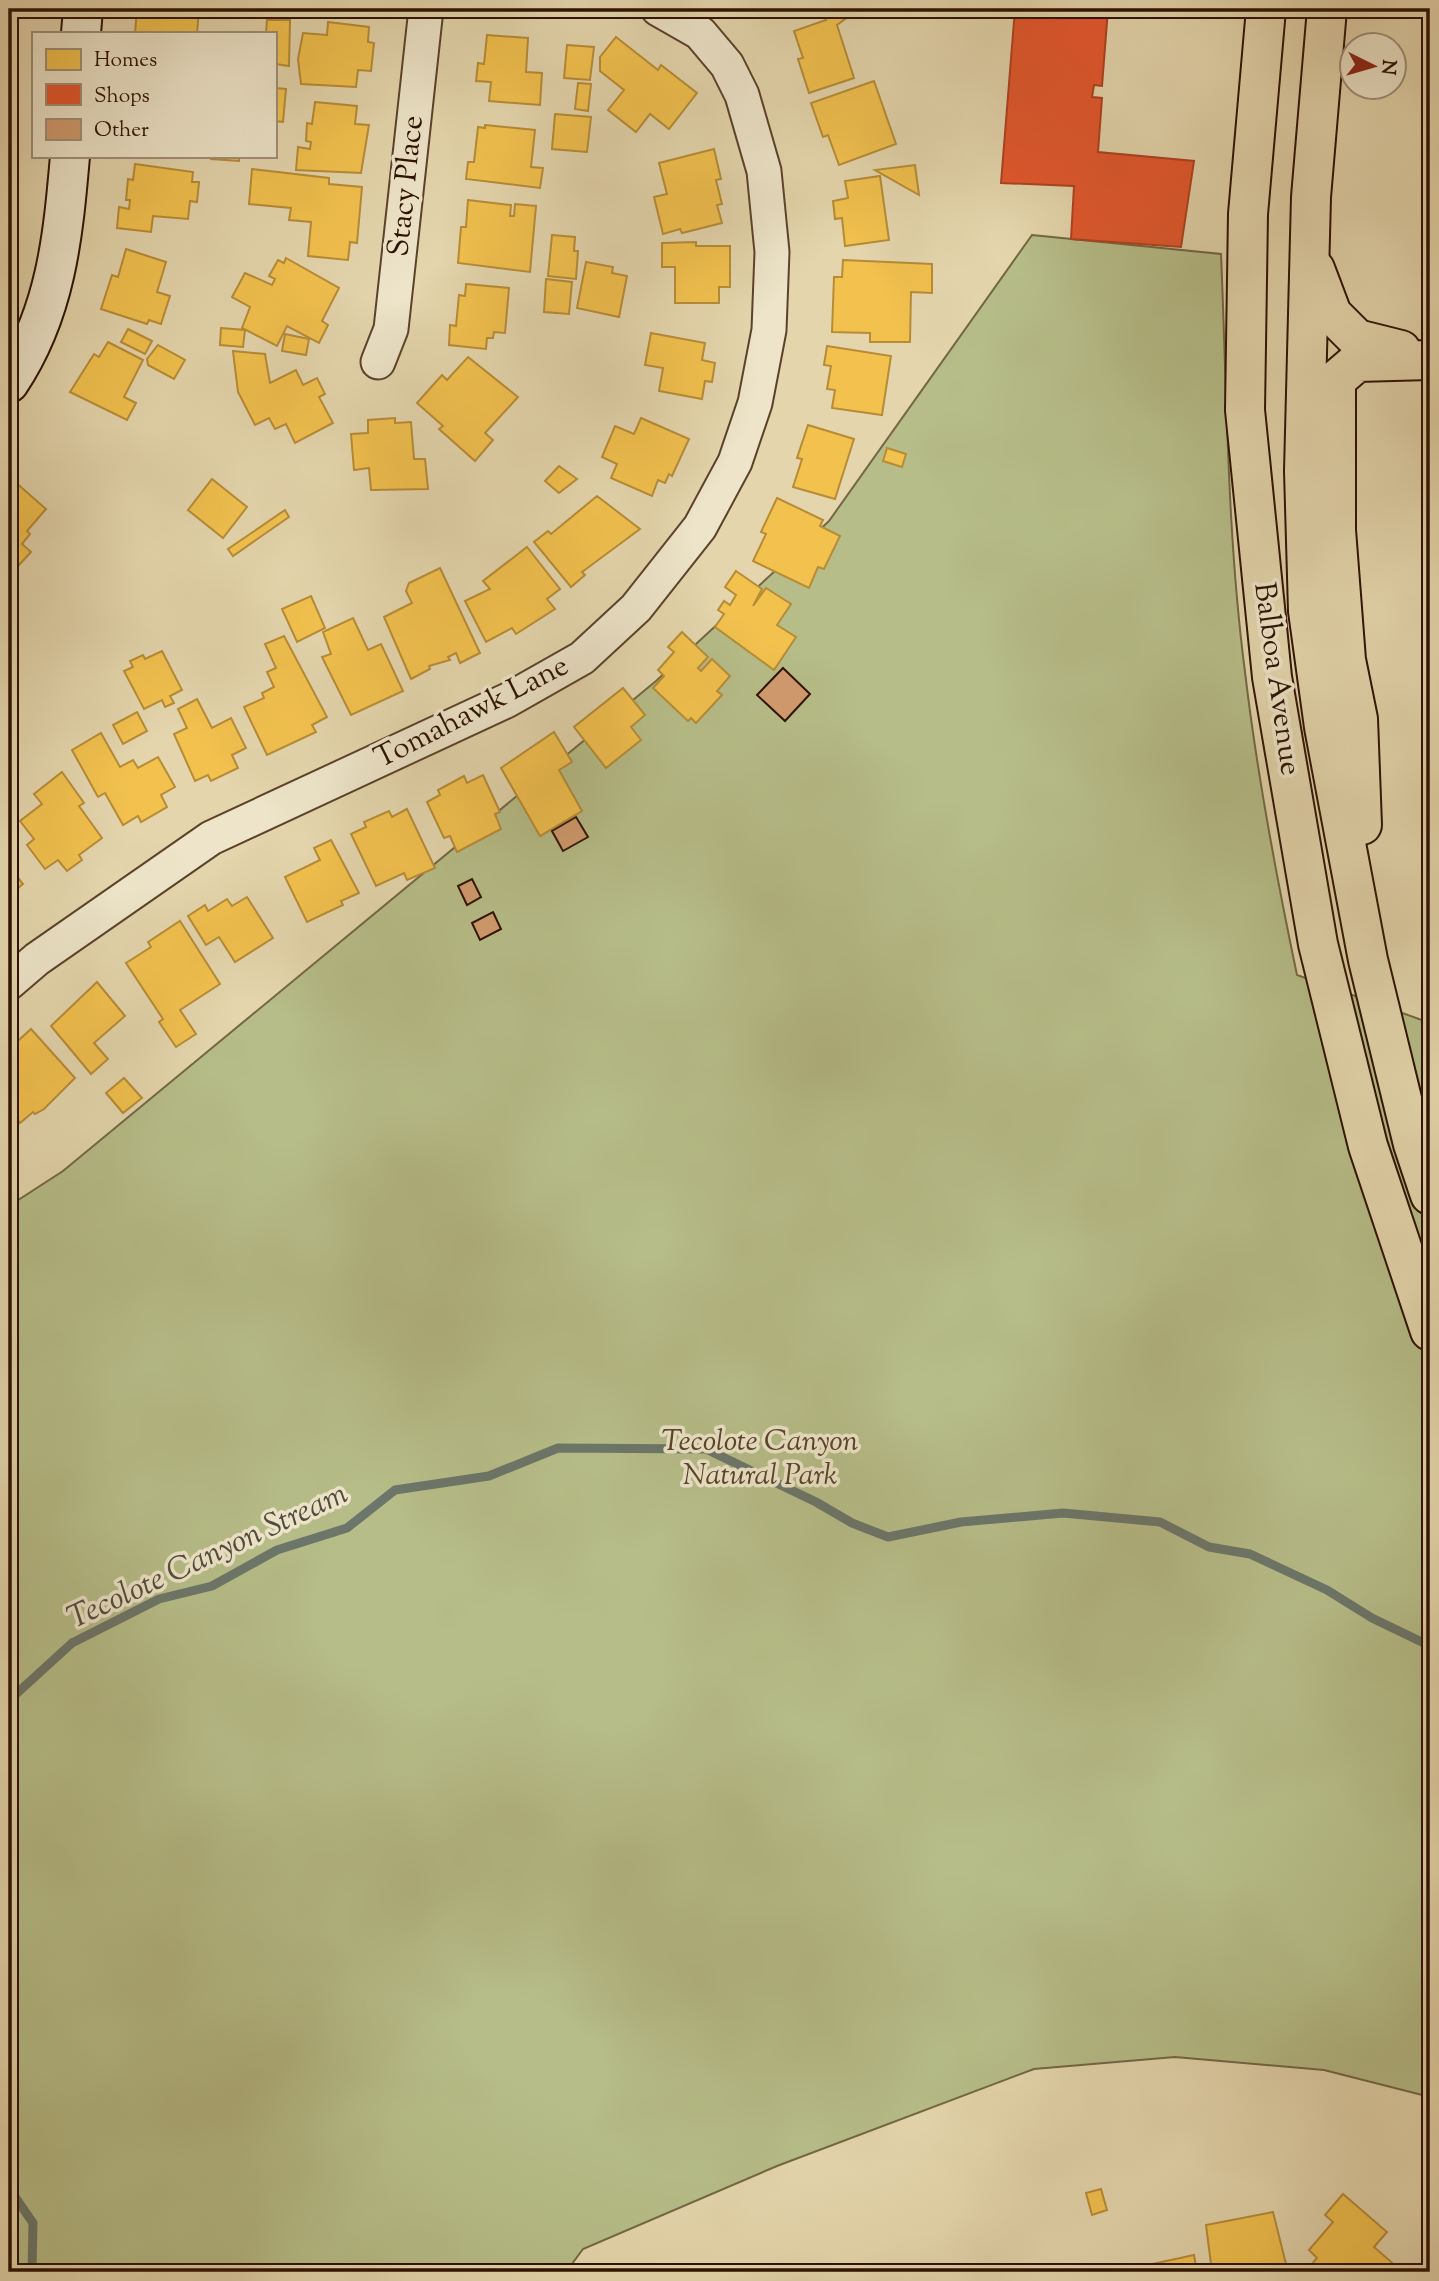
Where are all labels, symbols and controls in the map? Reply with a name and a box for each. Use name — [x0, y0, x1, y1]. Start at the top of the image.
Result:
legend — [32, 32, 276, 158]
north arrow — [1338, 32, 1408, 102]
text: Homes — [94, 46, 157, 76]
text: N — [1373, 59, 1402, 76]
text: Shops — [94, 82, 150, 112]
street label: Stacy Place — [378, 113, 436, 259]
text: Other — [94, 116, 149, 146]
street label: Balboa Avenue — [1241, 580, 1311, 778]
street label: Tomahawk Lane — [367, 646, 577, 780]
park label: Tecolote Canyon Natural Park — [662, 1421, 859, 1498]
water label: Tecolote Canyon Stream — [60, 1472, 356, 1642]

